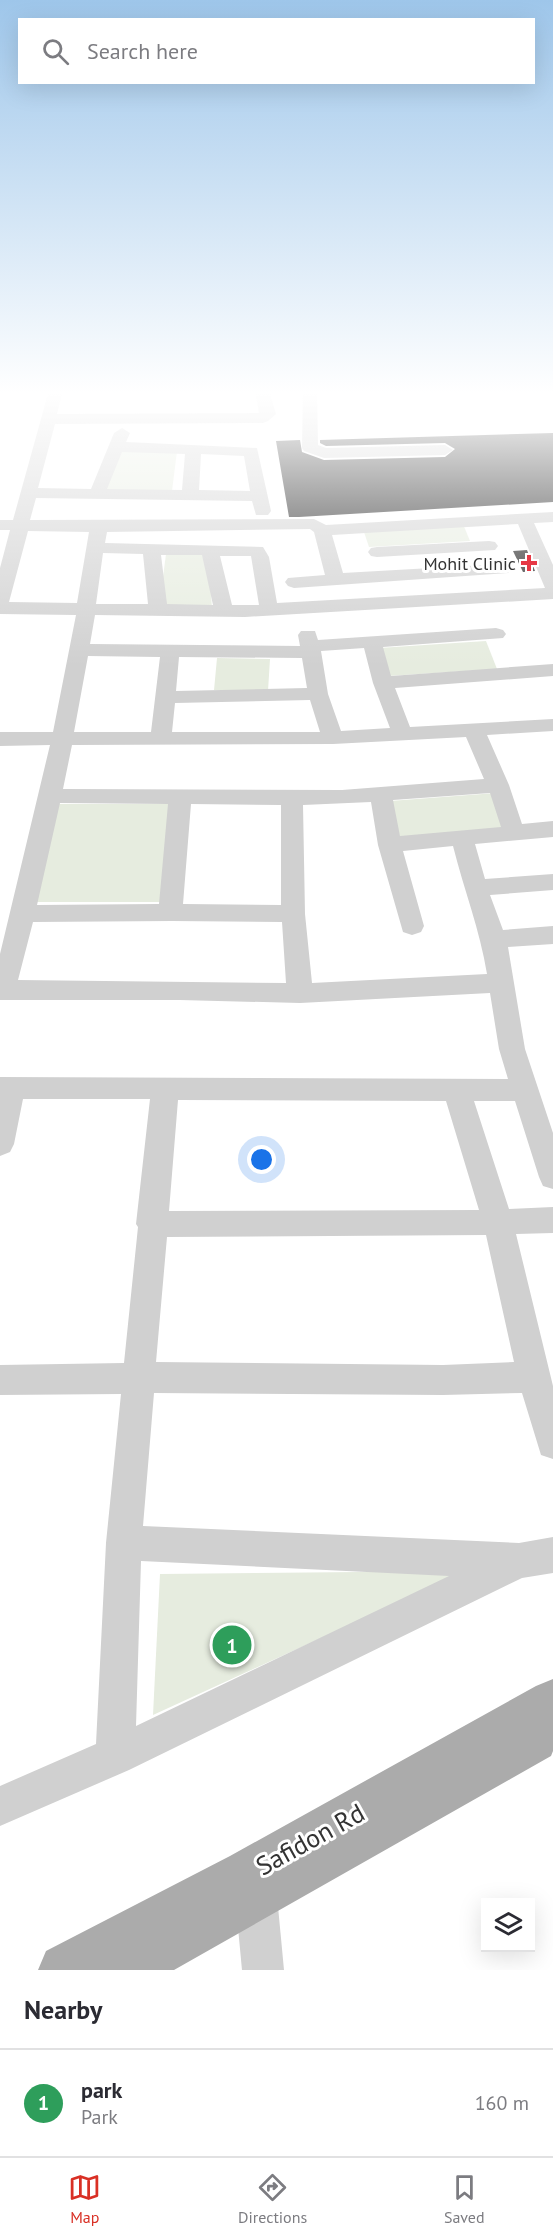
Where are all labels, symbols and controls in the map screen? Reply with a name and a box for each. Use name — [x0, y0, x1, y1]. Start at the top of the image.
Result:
search box — [18, 18, 535, 84]
icon: search — [39, 35, 72, 68]
text: Search here — [87, 37, 198, 65]
place label: Mohit Clinic — [423, 552, 516, 575]
marker: Mohit Clinic — [520, 554, 538, 572]
your location — [247, 1145, 276, 1174]
pin: 1 — [212, 1622, 252, 1668]
street label: Safidon Rd — [250, 1796, 370, 1882]
map controls — [481, 1898, 535, 1952]
button: layers — [481, 1898, 535, 1952]
text: Nearby — [24, 1993, 102, 2026]
text: park — [81, 2076, 122, 2104]
text: 1 — [38, 2090, 49, 2116]
text: 160 m — [475, 2090, 529, 2116]
text: Park — [81, 2104, 118, 2130]
tab: Map — [68, 2171, 101, 2227]
tab: Directions — [238, 2171, 307, 2227]
tab: Saved — [444, 2171, 485, 2227]

